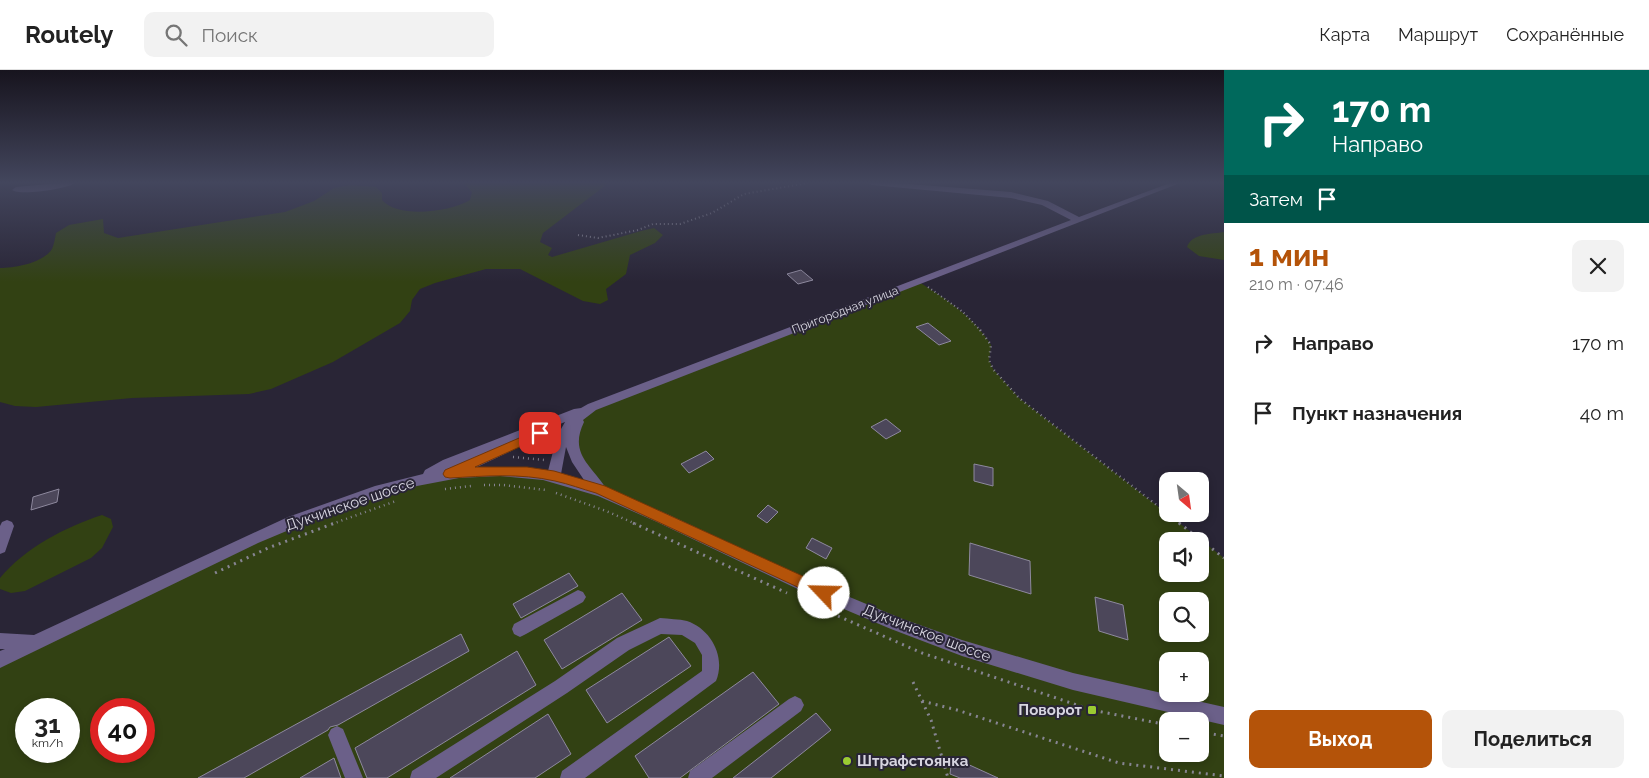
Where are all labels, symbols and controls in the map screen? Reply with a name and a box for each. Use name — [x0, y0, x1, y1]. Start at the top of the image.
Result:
search box — [144, 12, 494, 57]
text: Routely — [25, 20, 114, 49]
icon: search — [162, 21, 190, 49]
text: Поиск — [202, 24, 258, 46]
text: Карта — [1319, 24, 1370, 45]
text: Маршрут — [1398, 24, 1478, 45]
text: Сохранённые — [1506, 24, 1624, 45]
text: 170 m — [1332, 89, 1431, 130]
icon: right — [1249, 90, 1314, 155]
text: Направо — [1332, 131, 1423, 157]
icon: arrive — [1313, 185, 1341, 213]
text: Затем — [1249, 188, 1303, 210]
text: 1 мин — [1249, 238, 1329, 273]
button: close — [1572, 240, 1624, 292]
text: 210 m · 07:46 — [1249, 275, 1344, 294]
street label: Пригородная улица — [790, 283, 900, 337]
icon: right — [1249, 329, 1277, 357]
text: Направо — [1292, 332, 1373, 354]
text: 170 m — [1572, 332, 1624, 354]
icon: arrive — [1249, 399, 1277, 427]
text: Пункт назначения — [1292, 402, 1462, 424]
text: 40 m — [1580, 402, 1624, 424]
pin — [519, 412, 561, 454]
icon: arrive — [526, 419, 554, 447]
north arrow — [1159, 472, 1209, 522]
map controls — [1159, 472, 1209, 762]
street label: Дукчинское шоссе — [283, 473, 417, 535]
button: sound — [1159, 532, 1209, 582]
position arrow — [797, 566, 849, 618]
button: search — [1159, 592, 1209, 642]
street label: Дукчинское шоссе — [861, 600, 994, 666]
button: + — [1159, 652, 1209, 702]
speed limit sign: 40 — [90, 698, 155, 763]
place label: Поворот — [1018, 701, 1083, 719]
marker: Поворот — [1086, 704, 1098, 716]
text: 31 — [34, 709, 61, 739]
button: Выход — [1249, 710, 1432, 768]
button: Поделиться — [1442, 710, 1624, 768]
button: − — [1159, 712, 1209, 762]
text: km/h — [32, 736, 63, 750]
place label: Штрафстоянка — [857, 752, 969, 770]
marker: Штрафстоянка — [841, 755, 853, 767]

